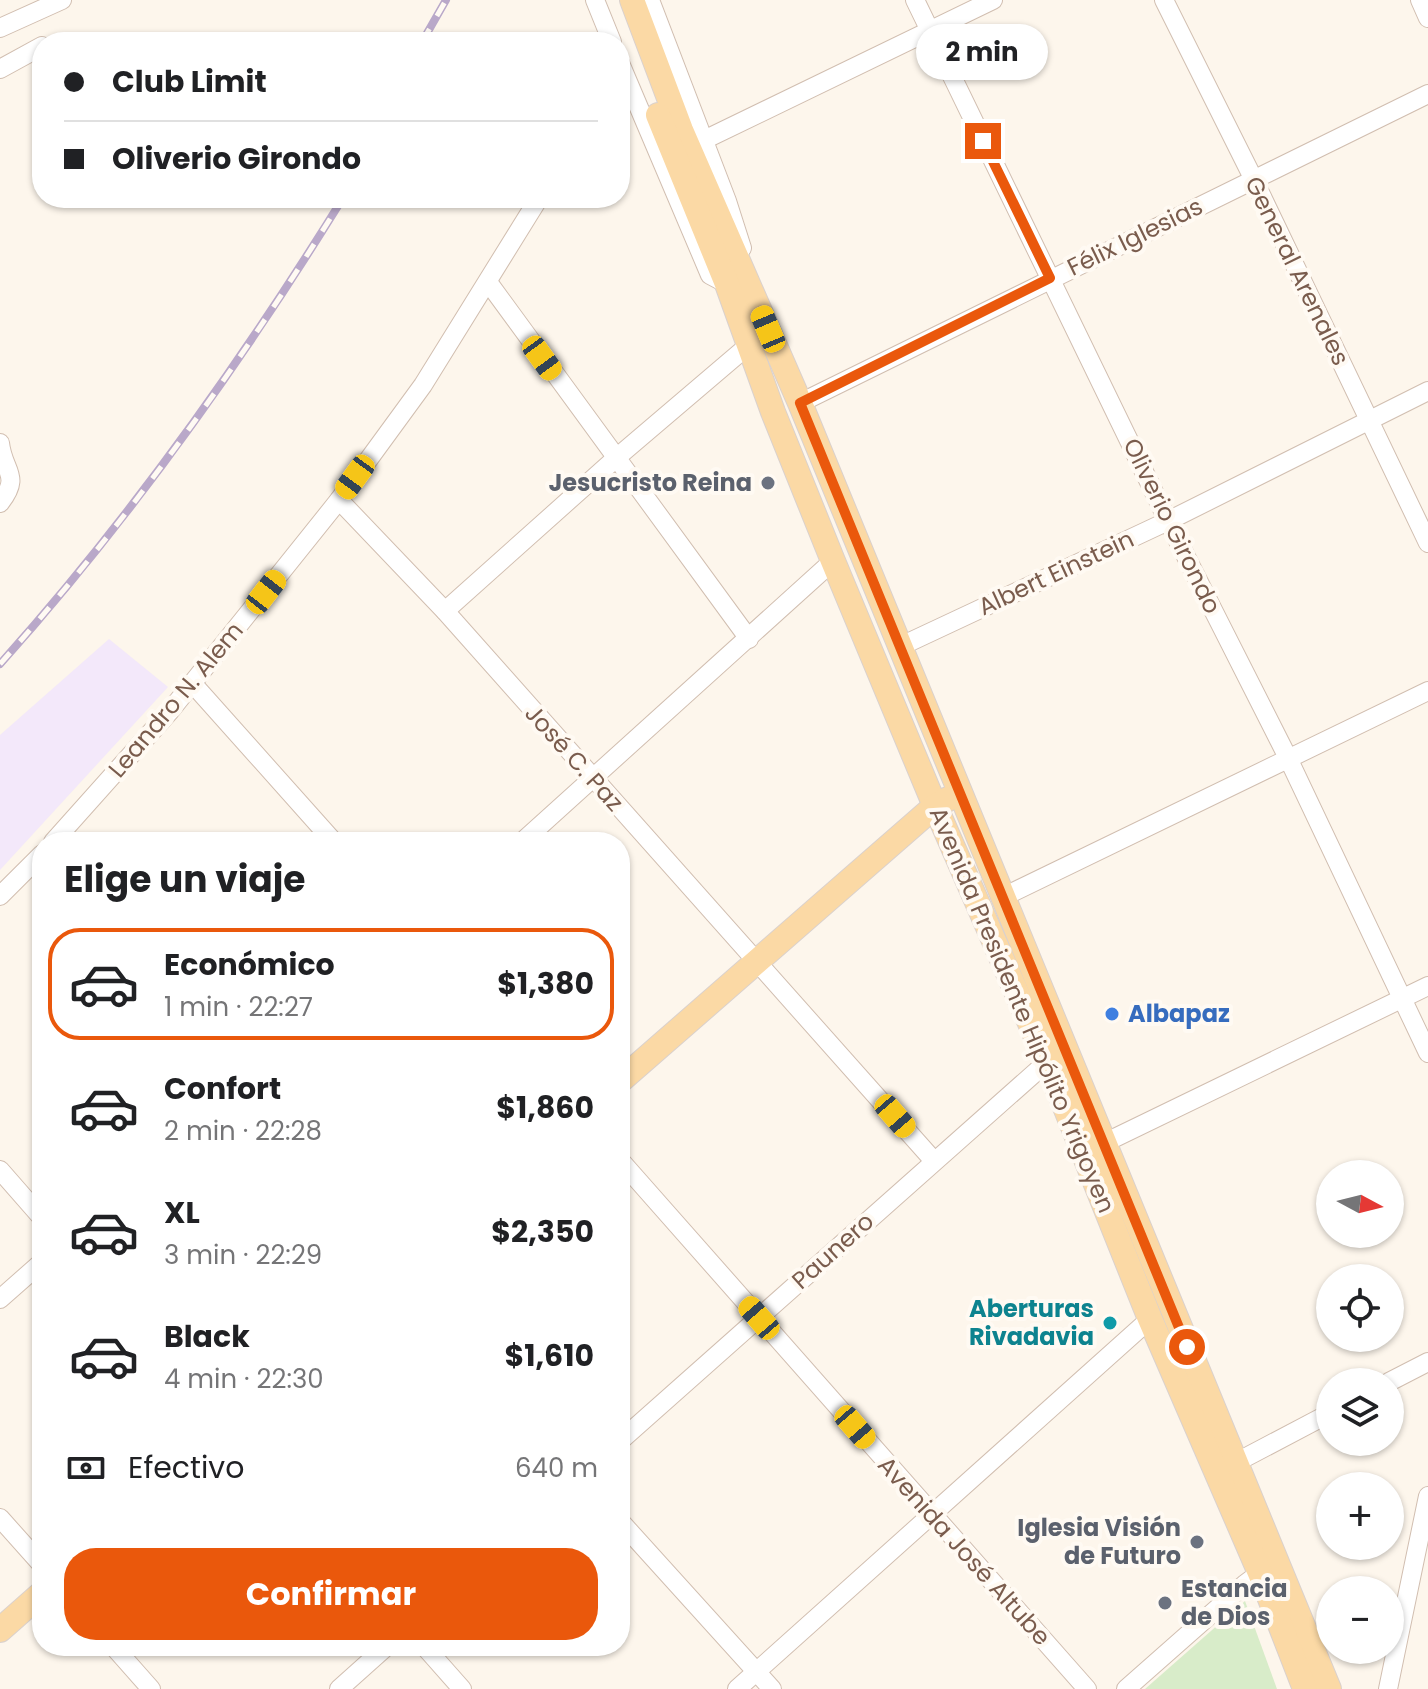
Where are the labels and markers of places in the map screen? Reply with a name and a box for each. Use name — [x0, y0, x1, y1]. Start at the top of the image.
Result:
place label: Jesucristo Reina — [548, 466, 752, 499]
marker: Jesucristo Reina — [759, 474, 777, 492]
place label: Albapaz — [1128, 997, 1230, 1030]
marker: Albapaz — [1103, 1005, 1121, 1023]
place label: Aberturas Rivadavia — [969, 1292, 1094, 1353]
marker: Aberturas Rivadavia — [1101, 1314, 1119, 1332]
place label: Iglesia Visión de Futuro — [1017, 1511, 1181, 1572]
marker: Iglesia Visión de Futuro — [1188, 1533, 1206, 1551]
place label: Estancia de Dios — [1181, 1572, 1288, 1633]
marker: Estancia de Dios — [1156, 1594, 1174, 1612]

